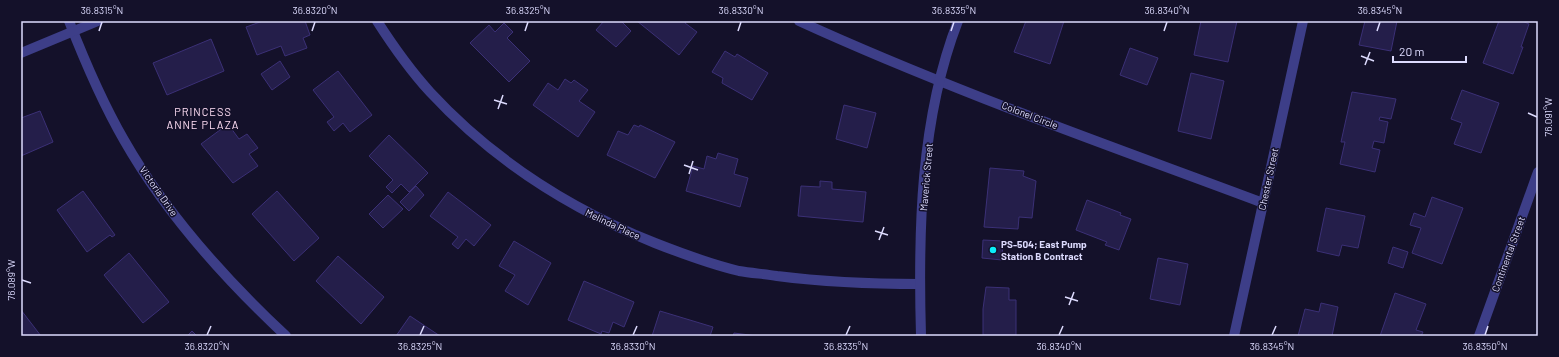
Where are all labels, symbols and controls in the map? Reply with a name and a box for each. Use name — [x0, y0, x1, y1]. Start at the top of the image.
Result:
text: 36.8315°N — [81, 4, 123, 16]
text: 36.8320°N — [292, 4, 338, 16]
text: 36.8325°N — [506, 4, 550, 16]
text: 36.8330°N — [719, 4, 763, 16]
text: 36.8335°N — [932, 4, 976, 16]
text: 36.8340°N — [1144, 4, 1190, 16]
text: 36.8345°N — [1358, 4, 1402, 16]
scale bar — [1393, 38, 1466, 64]
text: 20 m — [1399, 44, 1425, 58]
text: 76.091°W — [1542, 97, 1554, 137]
street label: Colonel Circle — [1000, 99, 1060, 131]
district label: PRINCESS ANNE PLAZA — [167, 105, 239, 131]
street label: Maverick Street — [917, 142, 935, 211]
street label: Chester Street — [1256, 147, 1281, 211]
street label: Victoria Drive — [137, 164, 181, 218]
street label: Melinda Place — [584, 206, 642, 242]
street label: Continental Street — [1489, 214, 1527, 293]
place label: PS-504; East Pump Station B Contract — [1001, 238, 1087, 262]
marker: PS-504; East Pump Station B Contract — [988, 245, 998, 255]
text: 76.089°W — [5, 259, 17, 300]
text: 36.8320°N — [184, 340, 230, 352]
text: 36.8325°N — [398, 340, 442, 352]
text: 36.8330°N — [611, 340, 655, 352]
text: 36.8335°N — [824, 340, 868, 352]
text: 36.8340°N — [1036, 340, 1082, 352]
text: 36.8345°N — [1250, 340, 1294, 352]
text: 36.8350°N — [1463, 340, 1507, 352]

